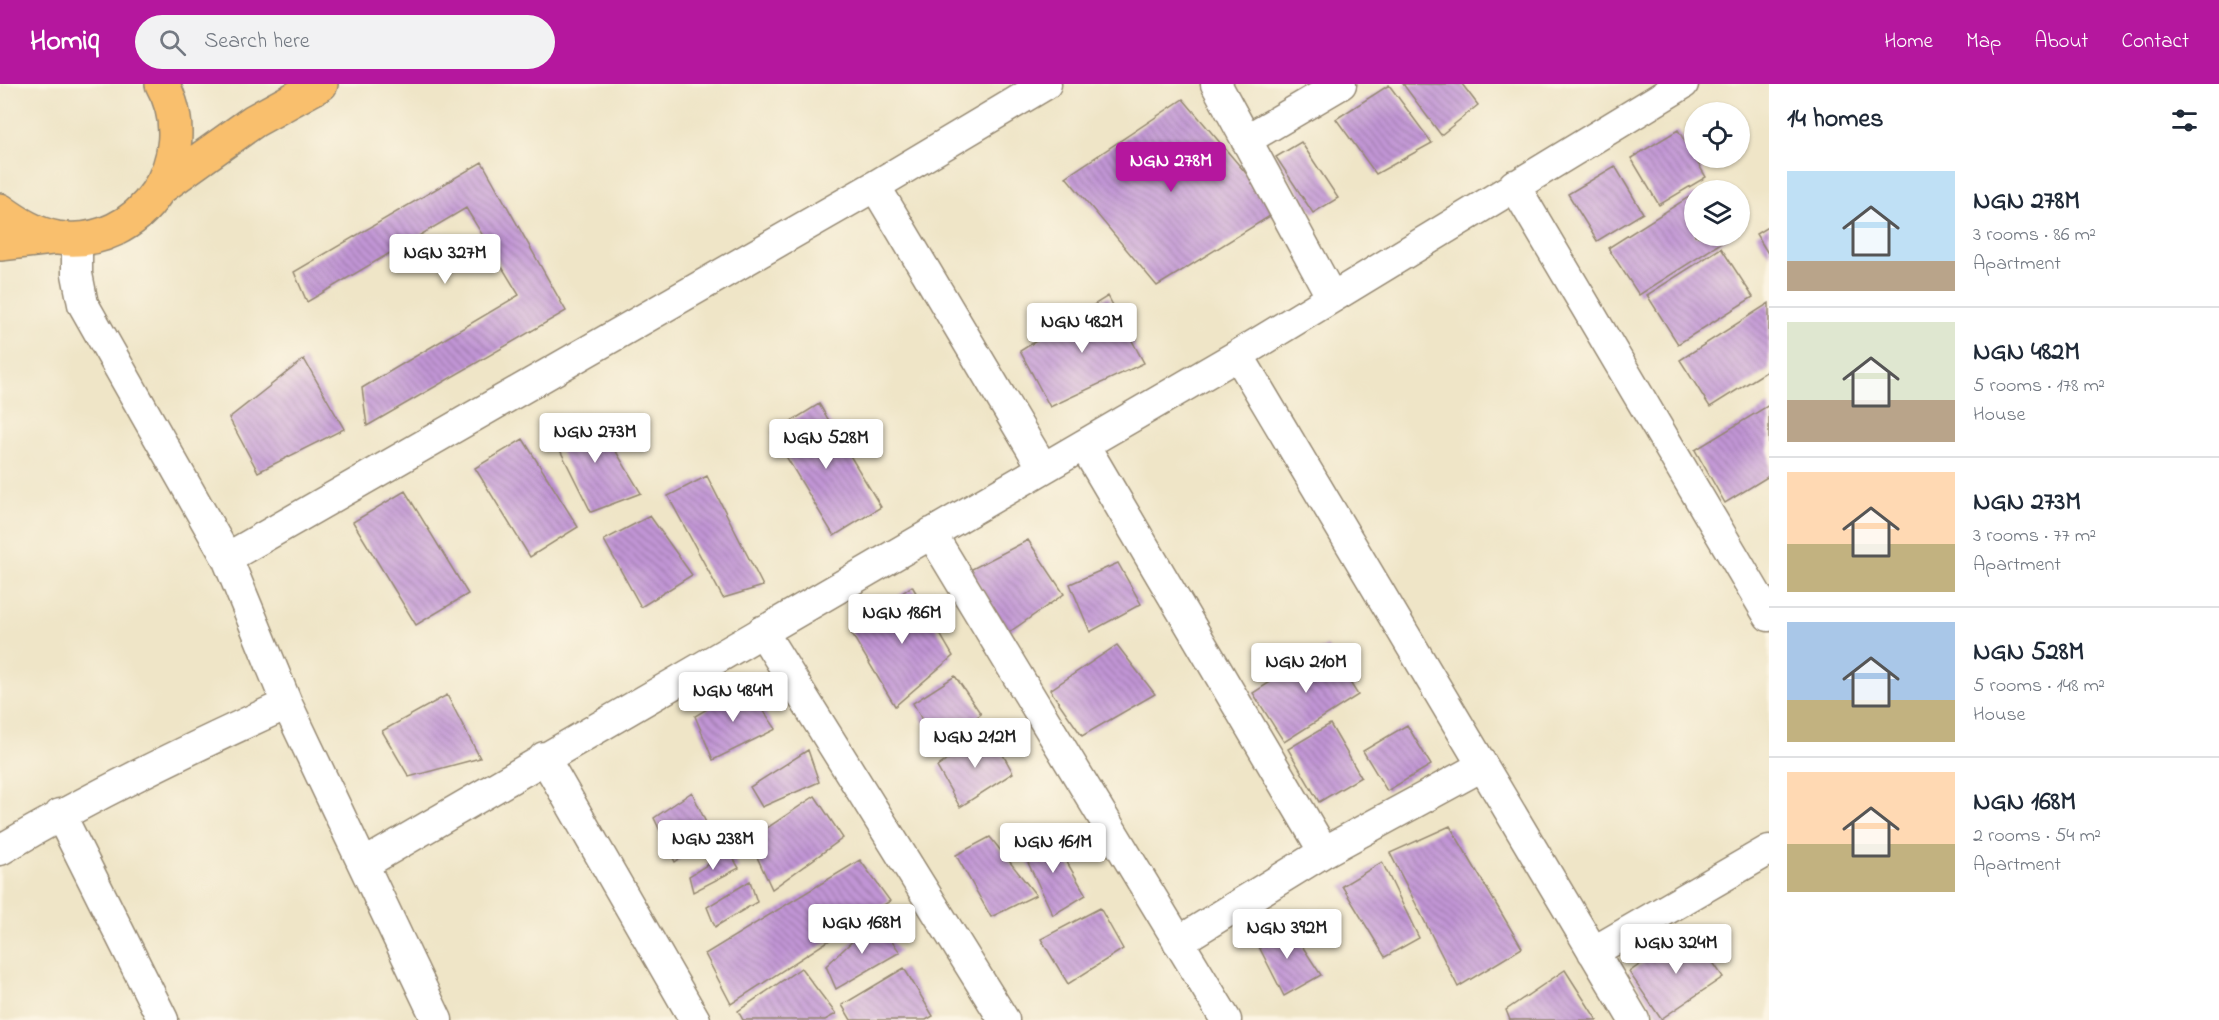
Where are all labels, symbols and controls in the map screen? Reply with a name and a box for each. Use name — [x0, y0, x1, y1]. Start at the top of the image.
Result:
search box — [135, 15, 555, 69]
text: Homiq — [30, 22, 99, 63]
icon: search — [156, 26, 189, 59]
text: Search here — [204, 26, 310, 58]
text: Home — [1884, 27, 1933, 57]
text: Map — [1966, 27, 2001, 57]
text: About — [2034, 27, 2088, 57]
text: Contact — [2121, 27, 2189, 57]
text: 14 homes — [1787, 101, 1883, 139]
map controls — [1684, 102, 1750, 246]
button: locate — [1684, 102, 1750, 168]
icon: filters — [2168, 104, 2201, 137]
pin: NGN 278M — [1109, 142, 1233, 193]
text: NGN 278M — [1130, 147, 1212, 176]
button: layers — [1684, 180, 1750, 246]
text: NGN 278M — [1973, 183, 2080, 221]
icon: home — [1835, 195, 1907, 267]
text: 3 rooms · 86 m² — [1973, 221, 2096, 250]
pin: NGN 327M — [383, 234, 507, 285]
text: NGN 327M — [403, 239, 487, 268]
text: Apartment — [1973, 250, 2061, 279]
pin: NGN 482M — [1020, 303, 1144, 354]
text: NGN 482M — [1041, 308, 1123, 337]
text: NGN 482M — [1973, 334, 2080, 372]
icon: home — [1835, 346, 1907, 418]
text: 5 rooms · 178 m² — [1973, 372, 2105, 401]
text: House — [1973, 401, 2026, 430]
pin: NGN 273M — [533, 413, 657, 464]
text: NGN 273M — [553, 418, 637, 447]
pin: NGN 528M — [764, 419, 888, 470]
text: NGN 528M — [783, 424, 869, 453]
text: NGN 273M — [1973, 484, 2081, 522]
icon: home — [1835, 496, 1907, 568]
text: 3 rooms · 77 m² — [1973, 522, 2096, 551]
text: Apartment — [1973, 551, 2061, 580]
pin: NGN 186M — [840, 594, 964, 645]
text: NGN 186M — [862, 599, 942, 628]
text: NGN 528M — [1973, 634, 2084, 672]
pin: NGN 210M — [1244, 643, 1368, 694]
icon: home — [1835, 646, 1907, 718]
text: NGN 210M — [1265, 648, 1347, 677]
pin: NGN 484M — [671, 672, 795, 723]
text: 5 rooms · 148 m² — [1973, 672, 2105, 701]
text: NGN 484M — [693, 677, 773, 706]
text: House — [1973, 701, 2026, 730]
pin: NGN 212M — [913, 718, 1037, 769]
text: NGN 212M — [934, 723, 1016, 752]
text: NGN 168M — [1973, 784, 2076, 822]
icon: home — [1835, 796, 1907, 868]
pin: NGN 238M — [651, 820, 775, 871]
text: 2 rooms · 54 m² — [1973, 822, 2101, 851]
pin: NGN 161M — [991, 823, 1115, 874]
text: NGN 238M — [672, 825, 754, 854]
text: NGN 161M — [1014, 828, 1092, 857]
text: Apartment — [1973, 851, 2061, 880]
pin: NGN 168M — [800, 904, 924, 955]
text: NGN 168M — [822, 909, 902, 938]
pin: NGN 392M — [1225, 909, 1349, 960]
text: NGN 392M — [1247, 914, 1327, 943]
pin: NGN 324M — [1614, 924, 1738, 975]
text: NGN 324M — [1634, 929, 1718, 958]

